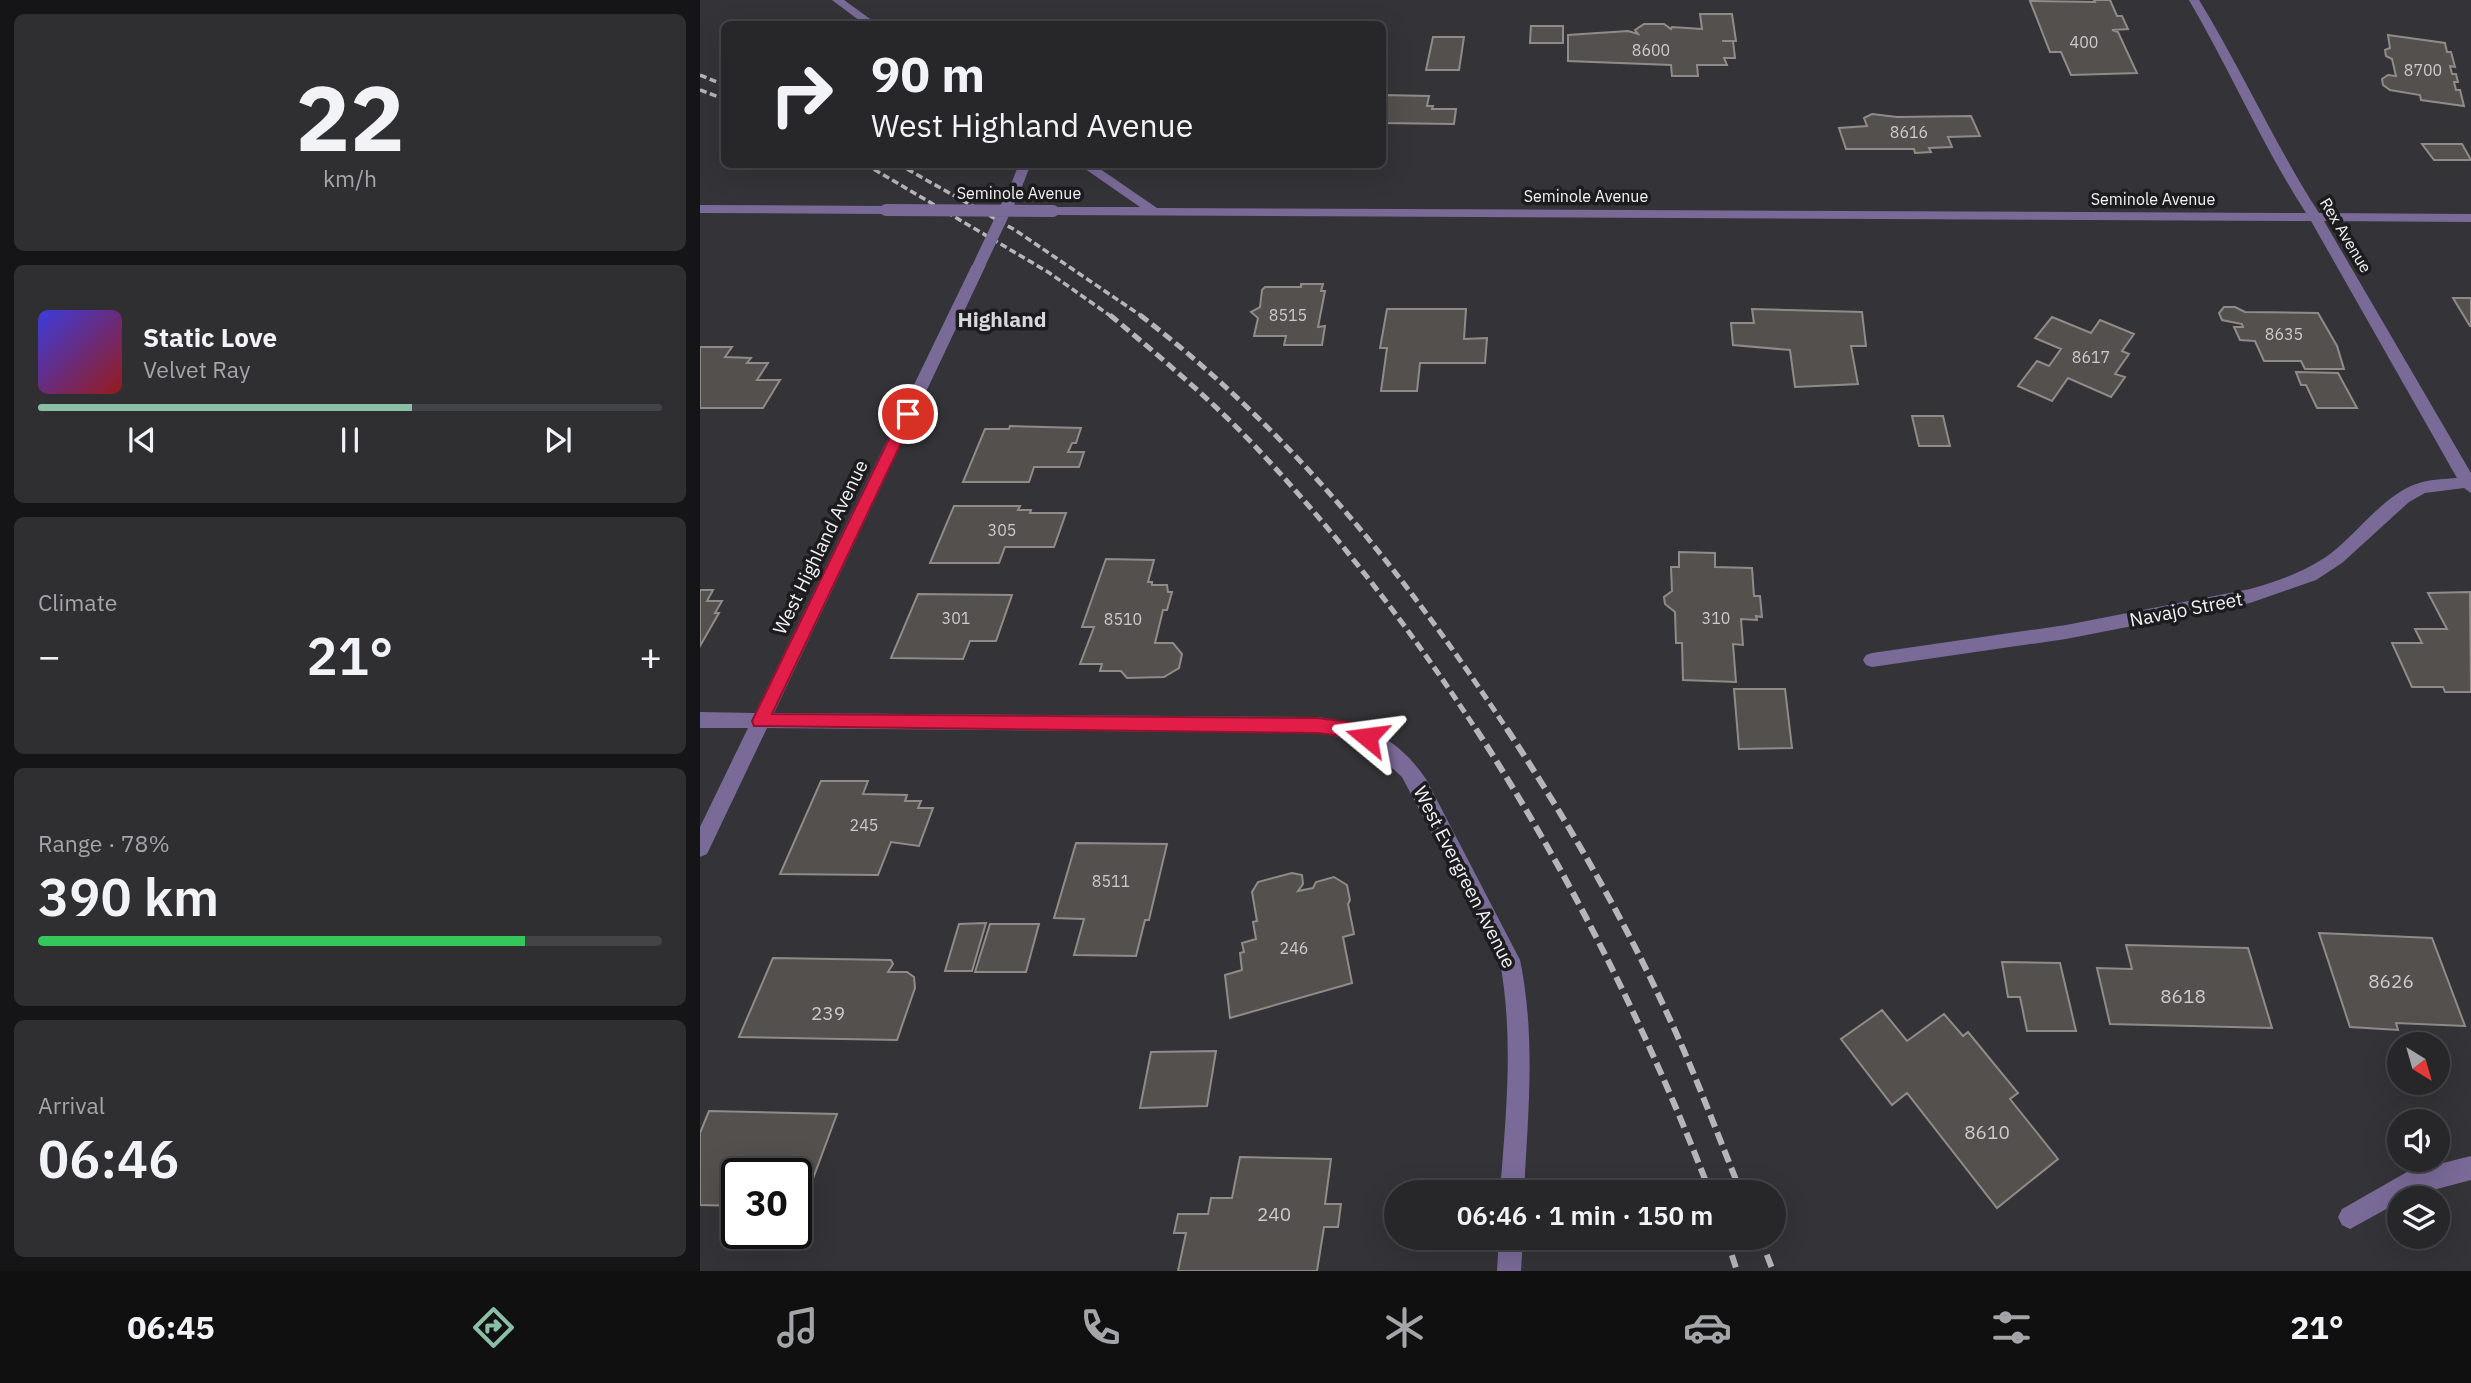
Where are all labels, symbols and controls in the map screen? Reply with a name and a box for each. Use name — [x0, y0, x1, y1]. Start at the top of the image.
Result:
house number: 400 — [2070, 32, 2098, 52]
house number: 8600 — [1632, 40, 1670, 60]
text: 90 m — [871, 42, 985, 105]
icon: right — [756, 49, 847, 140]
text: 22 — [295, 58, 405, 176]
house number: 8700 — [2404, 60, 2442, 80]
text: West Highland Avenue — [871, 104, 1193, 146]
house number: 8616 — [1890, 122, 1928, 142]
text: km/h — [323, 163, 377, 193]
street label: Seminole Avenue — [957, 183, 1081, 203]
street label: Seminole Avenue — [1524, 186, 1648, 206]
street label: Seminole Avenue — [2091, 189, 2215, 209]
street label: Rex Avenue — [2316, 194, 2376, 276]
district label: Highland — [958, 305, 1046, 333]
house number: 8515 — [1269, 305, 1307, 325]
text: Static Love — [143, 320, 277, 354]
house number: 8635 — [2265, 324, 2303, 344]
house number: 8617 — [2072, 347, 2110, 367]
text: Velvet Ray — [143, 354, 250, 384]
pin — [878, 384, 938, 444]
icon: arrive — [889, 395, 927, 433]
icon: previous — [123, 421, 161, 459]
icon: pause — [331, 421, 369, 459]
icon: next — [539, 421, 577, 459]
street label: West Highland Avenue — [767, 456, 873, 638]
house number: 305 — [988, 520, 1016, 540]
street label: Navajo Street — [2127, 586, 2245, 632]
text: Climate — [38, 587, 117, 617]
house number: 301 — [942, 608, 970, 628]
house number: 310 — [1702, 608, 1730, 628]
house number: 8510 — [1104, 609, 1142, 629]
text: 21° — [307, 622, 393, 689]
text: − — [38, 631, 61, 680]
text: + — [639, 631, 662, 680]
position arrow — [1330, 700, 1404, 774]
street label: West Evergreen Avenue — [1409, 782, 1521, 972]
house number: 245 — [850, 815, 878, 835]
text: Range · 78% — [38, 828, 170, 858]
text: 390 km — [38, 863, 219, 930]
house number: 8511 — [1092, 871, 1130, 891]
house number: 246 — [1280, 938, 1308, 958]
house number: 8626 — [2368, 969, 2414, 993]
house number: 8618 — [2160, 984, 2206, 1008]
house number: 239 — [811, 1001, 845, 1025]
north arrow — [2387, 1032, 2450, 1096]
map controls — [2387, 1032, 2450, 1249]
text: Arrival — [38, 1090, 105, 1120]
button: sound — [2387, 1109, 2450, 1172]
house number: 8610 — [1964, 1120, 2010, 1144]
text: 06:46 — [38, 1125, 179, 1192]
speed limit sign: 30 — [721, 1158, 812, 1249]
button: layers — [2387, 1186, 2450, 1249]
text: 06:46 · 1 min · 150 m — [1457, 1198, 1713, 1232]
house number: 240 — [1257, 1202, 1291, 1226]
icon: directions — [469, 1303, 518, 1352]
icon: music — [773, 1303, 822, 1352]
icon: phone — [1076, 1303, 1125, 1352]
icon: climate — [1380, 1303, 1429, 1352]
icon: car — [1683, 1303, 1732, 1352]
icon: filters — [1987, 1303, 2036, 1352]
text: 06:45 — [127, 1306, 215, 1348]
text: 21° — [2290, 1306, 2344, 1348]

